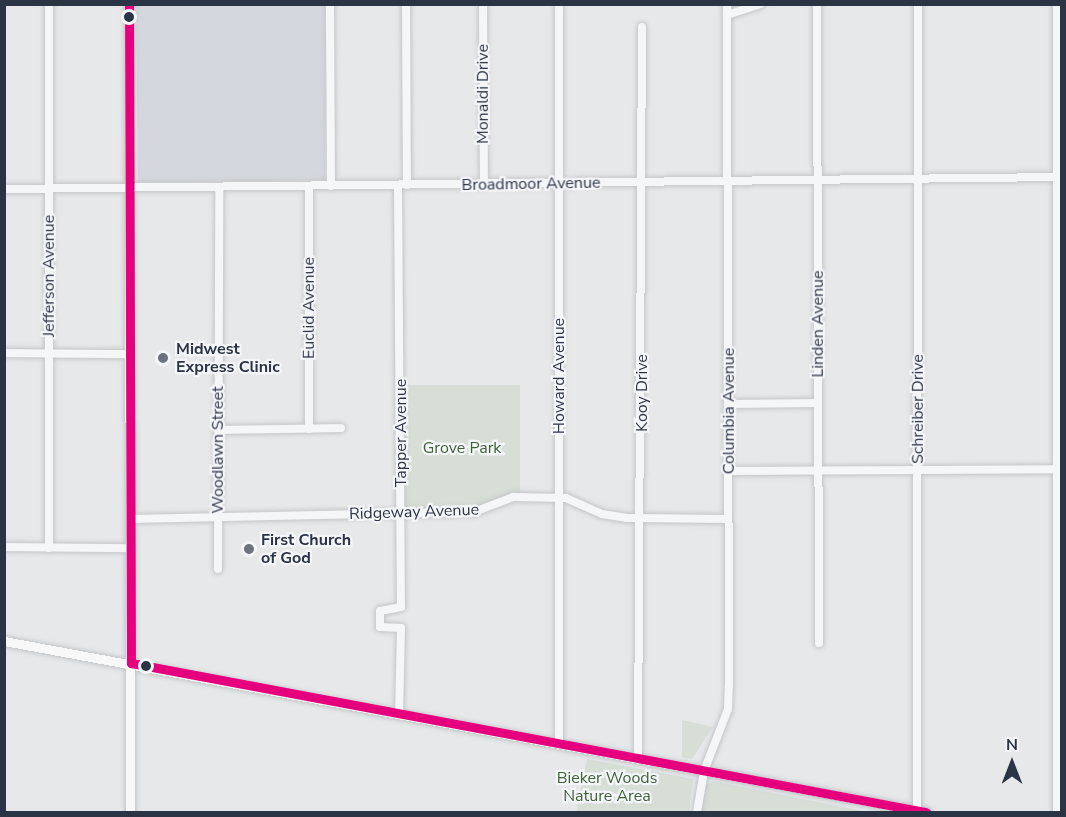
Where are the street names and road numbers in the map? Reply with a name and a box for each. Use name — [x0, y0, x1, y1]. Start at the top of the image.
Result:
street label: Monaldi Drive — [473, 44, 493, 144]
street label: Broadmoor Avenue — [461, 173, 601, 195]
street label: Jefferson Avenue — [39, 215, 59, 337]
street label: Euclid Avenue — [299, 257, 319, 359]
street label: Linden Avenue — [808, 271, 828, 377]
street label: Howard Avenue — [549, 318, 569, 434]
street label: Columbia Avenue — [719, 348, 739, 474]
street label: Kooy Drive — [632, 354, 652, 432]
street label: Schreiber Drive — [908, 354, 928, 464]
street label: Tapper Avenue — [391, 379, 411, 487]
street label: Woodlawn Street — [208, 386, 228, 514]
street label: Ridgeway Avenue — [349, 500, 479, 524]

